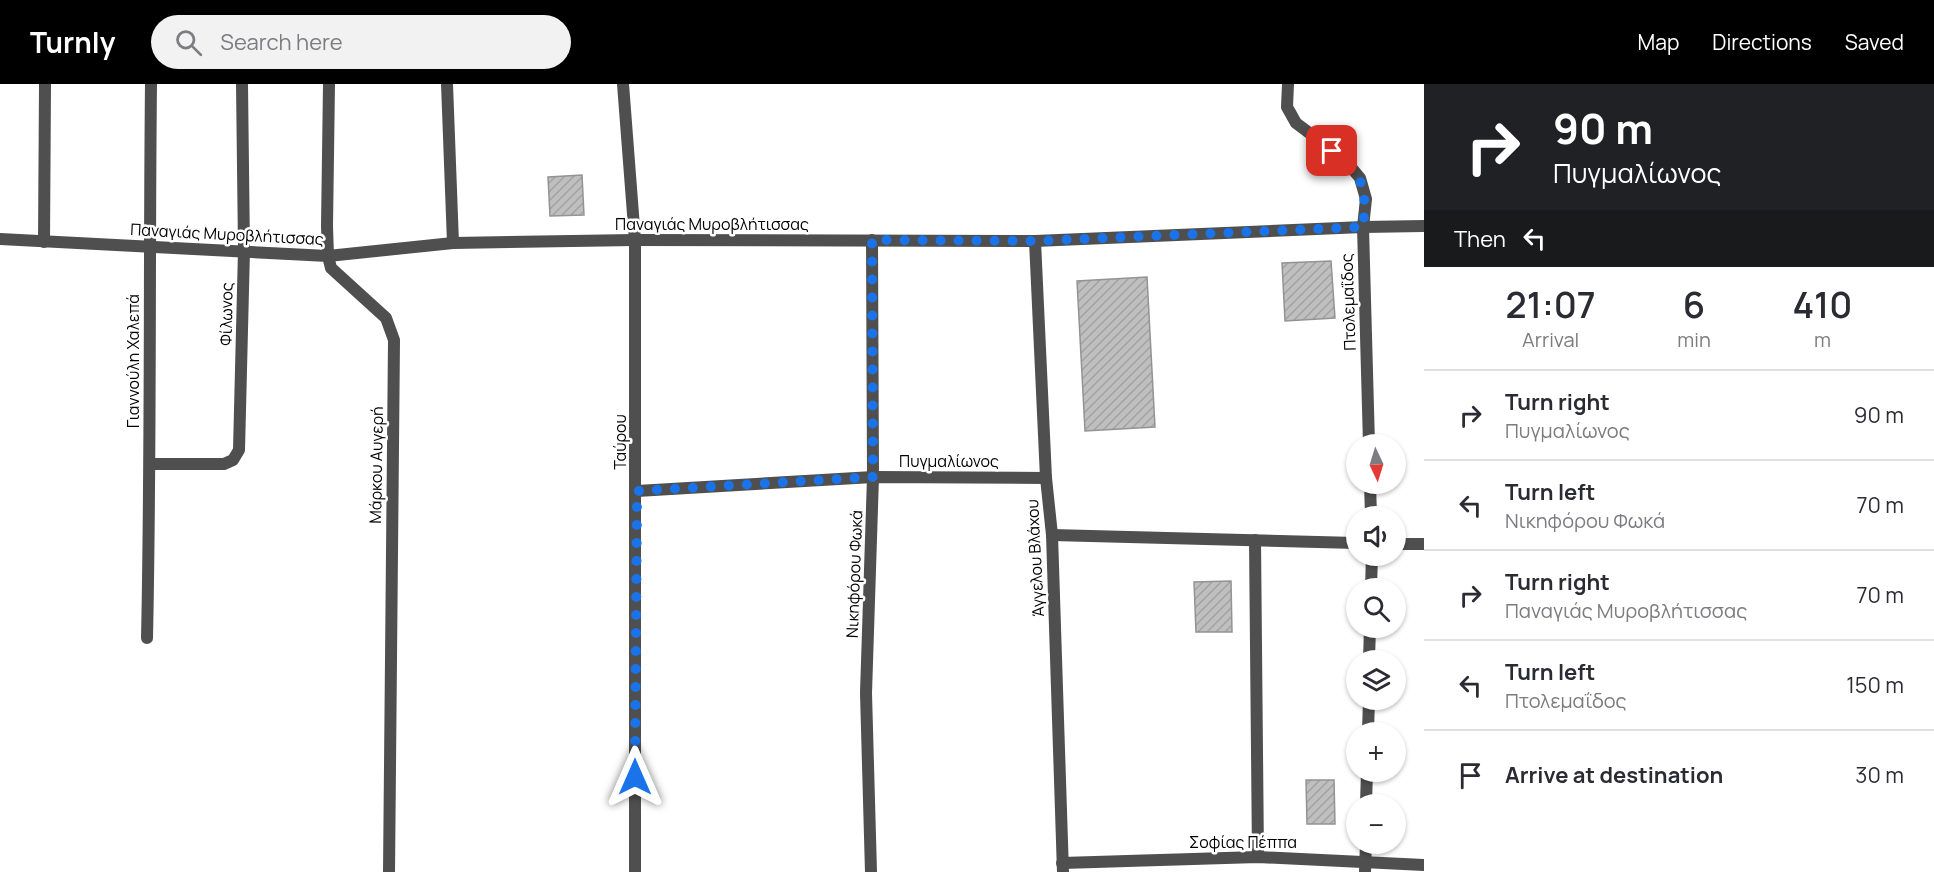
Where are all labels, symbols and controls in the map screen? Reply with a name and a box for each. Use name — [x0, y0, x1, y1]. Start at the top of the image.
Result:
search box — [151, 15, 571, 69]
text: Turnly — [30, 23, 115, 61]
icon: search — [172, 26, 205, 59]
text: Search here — [220, 27, 343, 57]
text: Map — [1638, 28, 1679, 56]
text: Directions — [1712, 28, 1812, 56]
text: Saved — [1845, 28, 1904, 56]
text: 90 m — [1553, 99, 1653, 157]
icon: right — [1454, 108, 1532, 186]
pin — [1306, 125, 1357, 176]
icon: arrive — [1315, 134, 1348, 167]
text: Πυγμαλίωνος — [1553, 154, 1721, 191]
street label: Παναγιάς Μυροβλήτισσας — [615, 213, 809, 235]
street label: Παναγιάς Μυροβλήτισσας — [130, 218, 324, 250]
icon: left — [1518, 222, 1551, 255]
text: Then — [1454, 224, 1506, 254]
street label: Πτολεμαΐδος — [1335, 253, 1361, 351]
text: 21:07 — [1506, 280, 1596, 329]
text: 6 — [1683, 280, 1705, 329]
text: 410 — [1792, 280, 1852, 329]
street label: Φίλωνος — [214, 282, 238, 346]
street label: Γιαννούλη Χαλεπά — [122, 294, 144, 428]
text: Arrival — [1522, 326, 1579, 353]
text: min — [1677, 326, 1711, 353]
text: m — [1814, 326, 1831, 353]
text: Turn right — [1505, 387, 1610, 417]
icon: right — [1454, 399, 1487, 432]
text: 90 m — [1854, 400, 1904, 430]
street label: Μάρκου Αυγερή — [364, 406, 388, 524]
street label: Ταύρου — [609, 414, 631, 470]
text: Πυγμαλίωνος — [1505, 417, 1630, 444]
north arrow — [1346, 434, 1406, 494]
map controls — [1346, 434, 1406, 854]
street label: Πυγμαλίωνος — [899, 450, 999, 472]
text: Turn left — [1505, 477, 1595, 507]
icon: left — [1454, 489, 1487, 522]
text: 70 m — [1856, 490, 1904, 520]
street label: Άγγελου Βλάχου — [1021, 499, 1049, 617]
button: sound — [1346, 506, 1406, 566]
text: Νικηφόρου Φωκά — [1505, 507, 1665, 534]
street label: Νικηφόρου Φωκά — [841, 510, 867, 638]
text: Turn right — [1505, 567, 1610, 597]
button: search — [1346, 578, 1406, 638]
icon: right — [1454, 579, 1487, 612]
text: 70 m — [1856, 580, 1904, 610]
text: Παναγιάς Μυροβλήτισσας — [1505, 597, 1747, 624]
button: layers — [1346, 650, 1406, 710]
text: Turn left — [1505, 657, 1595, 687]
icon: left — [1454, 669, 1487, 702]
text: 150 m — [1846, 670, 1904, 700]
text: Πτολεμαΐδος — [1505, 687, 1627, 714]
button: + — [1346, 722, 1406, 782]
position arrow — [603, 745, 667, 809]
icon: arrive — [1454, 759, 1487, 792]
text: Arrive at destination — [1505, 760, 1723, 790]
text: 30 m — [1855, 760, 1904, 790]
button: − — [1346, 794, 1406, 854]
street label: Σοφίας Πέππα — [1189, 831, 1297, 853]

